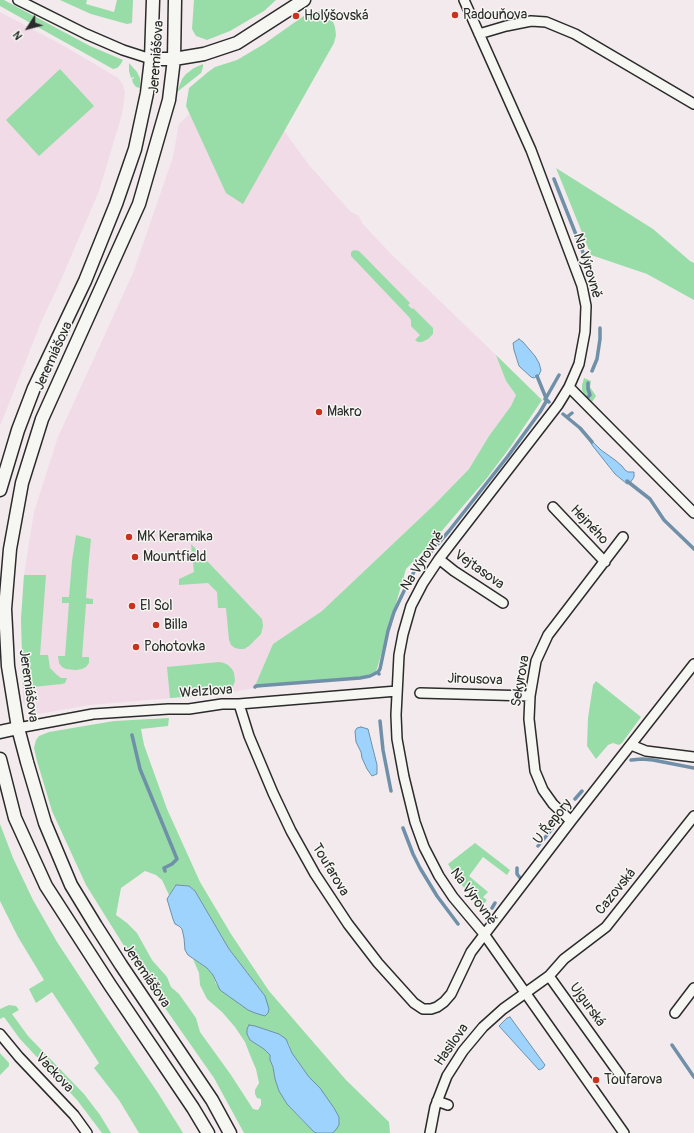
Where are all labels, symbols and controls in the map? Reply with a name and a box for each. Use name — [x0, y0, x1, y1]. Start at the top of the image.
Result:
place label: Radouňova — [463, 7, 527, 23]
north arrow — [8, 8, 48, 48]
place label: Holýšovská — [304, 8, 368, 24]
marker: Radouňova — [450, 10, 460, 20]
marker: Holýšovská — [291, 11, 301, 21]
street label: Jeremiášova — [146, 20, 168, 94]
text: N — [10, 29, 25, 42]
street label: Na Výrovně — [569, 231, 605, 301]
street label: Jeremiášova — [31, 319, 77, 393]
place label: Makro — [327, 404, 362, 420]
marker: Makro — [314, 407, 324, 417]
street label: Hejného — [567, 502, 611, 548]
street label: Na Výrovně — [398, 528, 448, 594]
place label: MK Keramika — [137, 529, 213, 545]
marker: MK Keramika — [124, 532, 134, 542]
street label: Vejtasova — [451, 547, 507, 593]
place label: Mountfield — [143, 549, 206, 565]
marker: Mountfield — [130, 552, 140, 562]
place label: El Sol — [140, 598, 173, 614]
marker: El Sol — [127, 601, 137, 611]
place label: Billa — [164, 617, 188, 633]
marker: Billa — [151, 620, 161, 630]
place label: Pohotovka — [144, 639, 205, 655]
marker: Pohotovka — [131, 642, 141, 652]
street label: Jeremiášova — [15, 649, 41, 723]
street label: Sekyrova — [508, 654, 534, 708]
street label: Jirousova — [447, 671, 503, 689]
street label: Welzlova — [179, 682, 233, 702]
street label: U Řepory — [530, 796, 576, 848]
street label: Toufarova — [308, 841, 352, 899]
street label: Na Výrovně — [446, 865, 500, 929]
street label: Cazovská — [592, 865, 640, 919]
street label: Jeremiášova — [119, 941, 173, 1011]
street label: Ujgurská — [565, 980, 609, 1030]
street label: Hasilova — [431, 1021, 473, 1069]
street label: Vackova — [31, 1050, 77, 1096]
place label: Toufarova — [604, 1072, 662, 1088]
marker: Toufarova — [591, 1075, 601, 1085]

